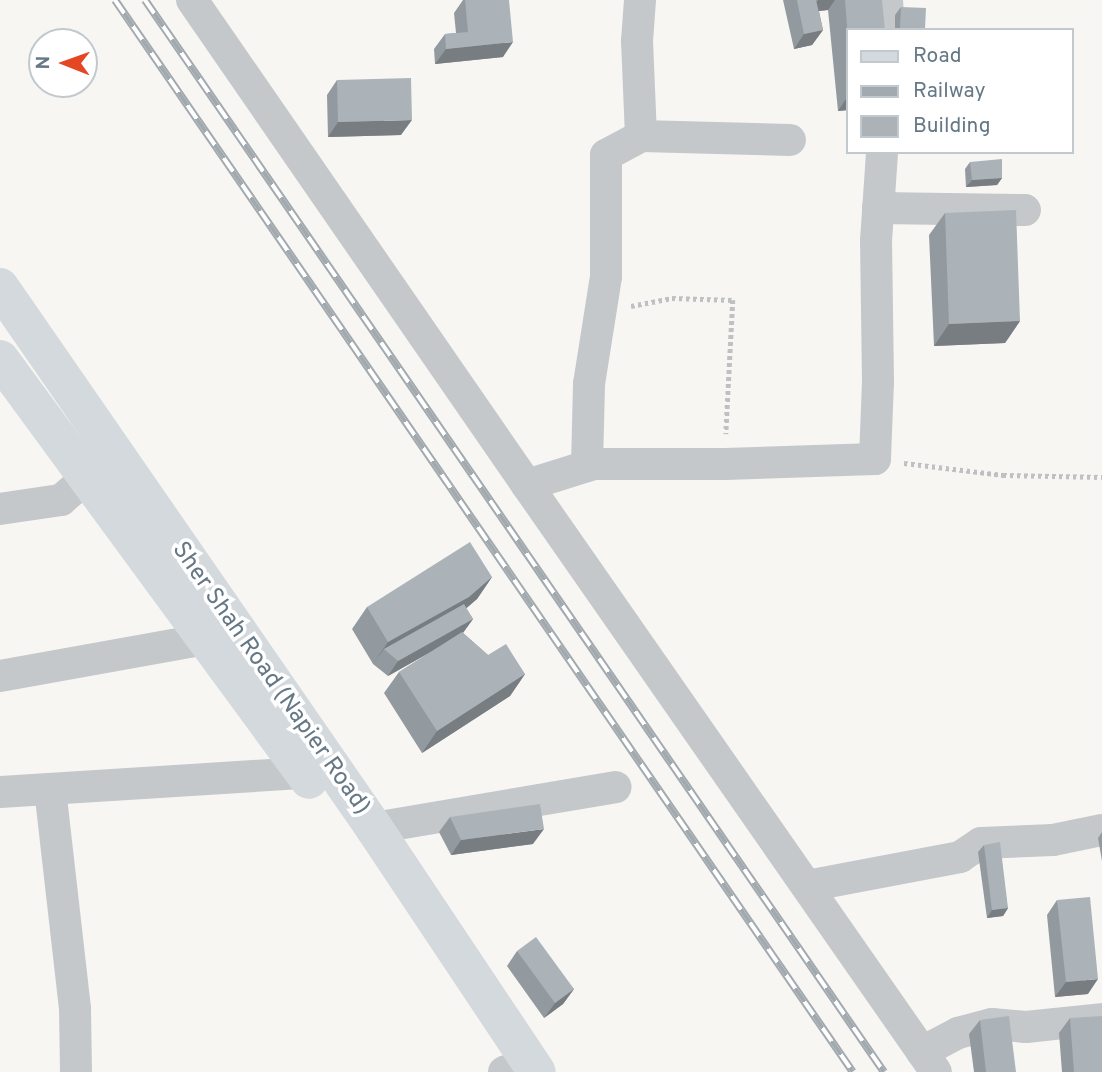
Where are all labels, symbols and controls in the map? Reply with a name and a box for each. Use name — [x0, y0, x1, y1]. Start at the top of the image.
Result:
north arrow — [28, 28, 98, 98]
legend — [846, 28, 1074, 154]
text: Road — [913, 43, 962, 70]
text: N — [32, 56, 56, 70]
text: Railway — [913, 78, 986, 105]
text: Building — [913, 113, 991, 140]
street label: Sher Shah Road (Napier Road) — [165, 537, 375, 821]

